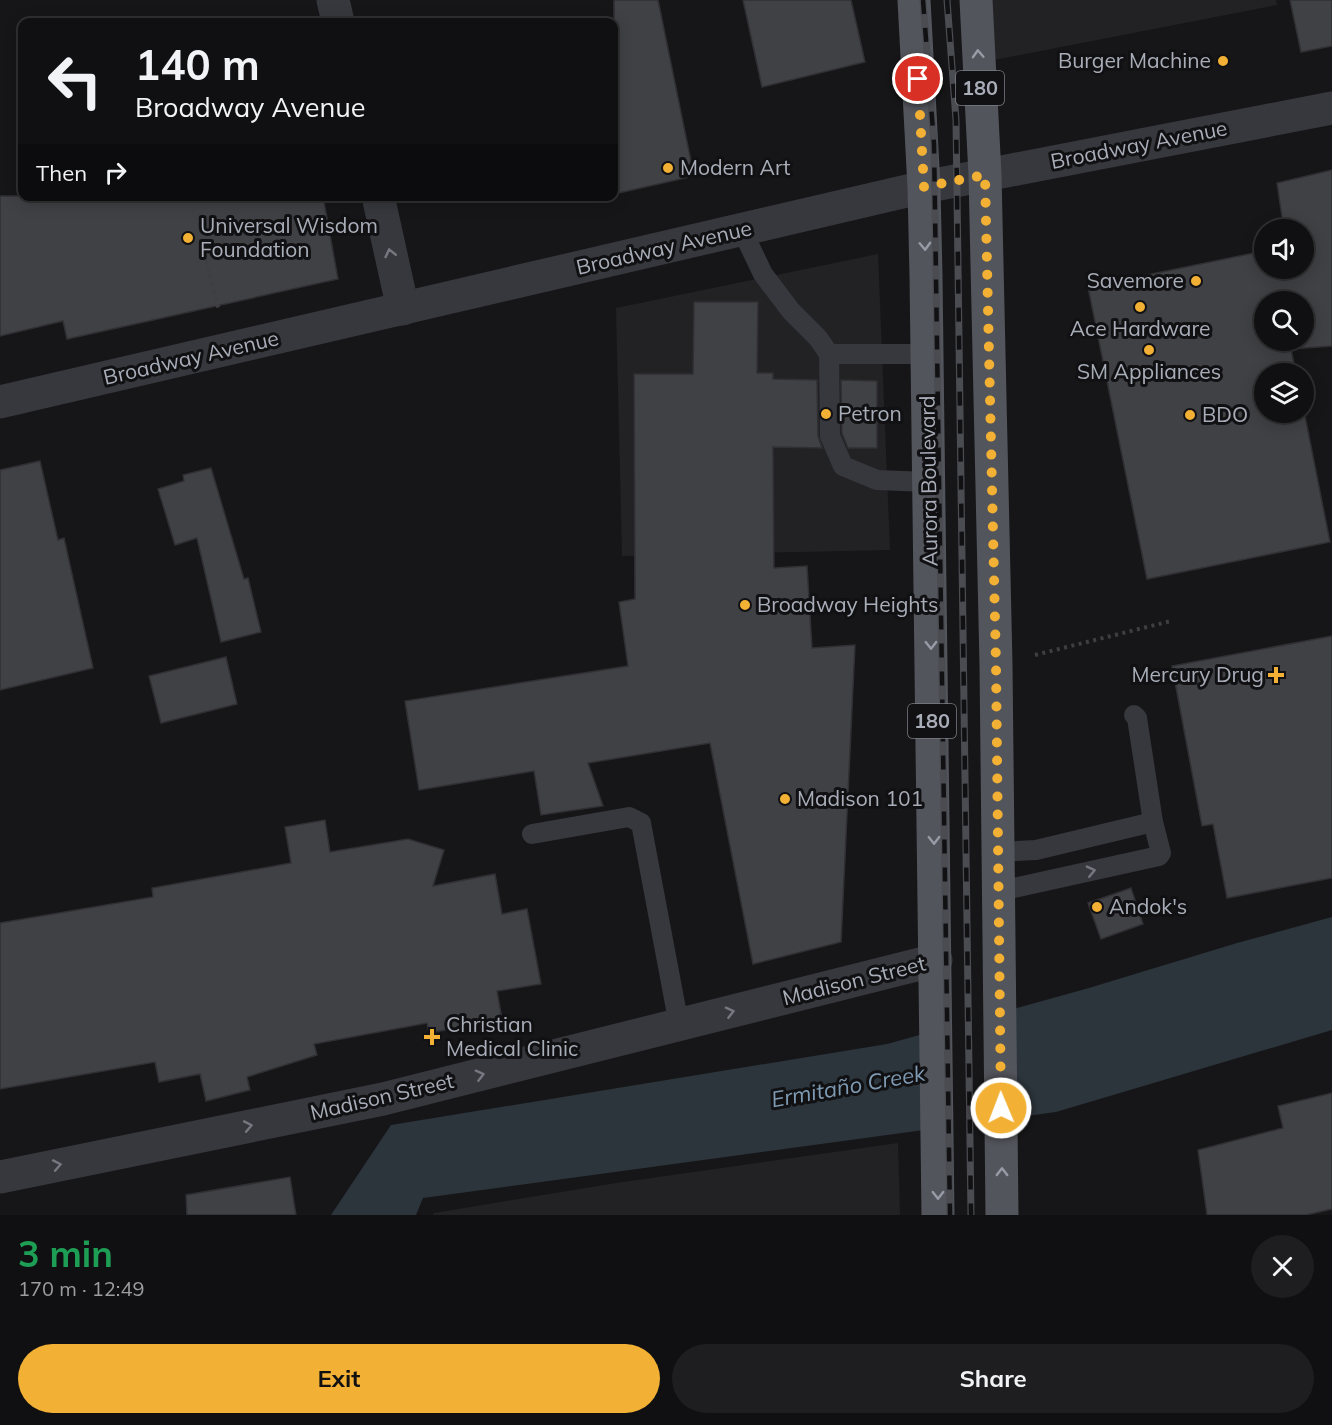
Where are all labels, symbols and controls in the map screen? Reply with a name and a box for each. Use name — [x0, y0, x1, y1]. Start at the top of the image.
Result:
text: 140 m — [135, 38, 260, 91]
icon: left — [36, 42, 114, 120]
place label: Burger Machine — [1058, 47, 1211, 73]
one-way arrow — [972, 49, 985, 58]
pin — [892, 53, 943, 104]
marker: Burger Machine — [1216, 54, 1230, 68]
icon: arrive — [901, 62, 934, 95]
road number: 180 — [956, 71, 1004, 105]
text: Broadway Avenue — [135, 90, 366, 124]
street label: Broadway Avenue — [1048, 114, 1229, 174]
place label: Modern Art — [680, 154, 790, 180]
icon: right — [99, 156, 132, 189]
text: Then — [36, 159, 87, 187]
marker: Modern Art — [661, 161, 675, 175]
place label: Universal Wisdom Foundation — [200, 212, 378, 262]
street label: Broadway Avenue — [574, 214, 754, 280]
map controls — [1254, 219, 1314, 423]
button: sound — [1254, 219, 1314, 279]
marker: Universal Wisdom Foundation — [181, 231, 195, 245]
one-way arrow — [919, 241, 932, 250]
one-way arrow — [385, 248, 398, 258]
place label: Savemore — [1087, 267, 1184, 293]
marker: Savemore — [1189, 274, 1203, 288]
button: search — [1254, 291, 1314, 351]
marker: Ace Hardware — [1133, 300, 1147, 314]
place label: Ace Hardware — [1070, 315, 1210, 341]
street label: Broadway Avenue — [101, 324, 281, 390]
marker: SM Appliances — [1142, 343, 1156, 357]
place label: SM Appliances — [1077, 358, 1221, 384]
button: layers — [1254, 363, 1314, 423]
street label: Aurora Boulevard — [914, 395, 942, 567]
place label: Petron — [838, 400, 902, 426]
place label: BDO — [1202, 401, 1248, 427]
marker: Petron — [819, 407, 833, 421]
marker: BDO — [1183, 408, 1197, 422]
place label: Broadway Heights — [757, 591, 938, 617]
marker: Broadway Heights — [738, 598, 752, 612]
one-way arrow — [925, 640, 937, 649]
place label: Mercury Drug — [1132, 661, 1264, 687]
marker: Mercury Drug — [1269, 668, 1283, 682]
road number: 180 — [908, 704, 956, 738]
place label: Madison 101 — [797, 785, 923, 811]
marker: Madison 101 — [778, 792, 792, 806]
one-way arrow — [928, 835, 940, 844]
one-way arrow — [1086, 866, 1096, 879]
place label: Andok's — [1109, 893, 1187, 919]
marker: Andok's — [1090, 900, 1104, 914]
street label: Madison Street — [780, 950, 928, 1010]
one-way arrow — [725, 1006, 735, 1019]
place label: Christian Medical Clinic — [446, 1011, 579, 1061]
marker: Christian Medical Clinic — [423, 1028, 441, 1046]
water label: Ermitaño Creek — [769, 1059, 928, 1113]
street label: Madison Street — [307, 1067, 456, 1125]
one-way arrow — [475, 1069, 485, 1082]
position arrow — [969, 1076, 1033, 1140]
one-way arrow — [243, 1120, 253, 1133]
one-way arrow — [52, 1159, 62, 1172]
one-way arrow — [996, 1167, 1008, 1176]
one-way arrow — [932, 1191, 944, 1200]
text: 3 min — [18, 1231, 113, 1276]
button: close — [1251, 1235, 1314, 1298]
text: 170 m · 12:49 — [18, 1276, 144, 1301]
button: Exit — [18, 1344, 660, 1413]
button: Share — [672, 1344, 1314, 1413]

